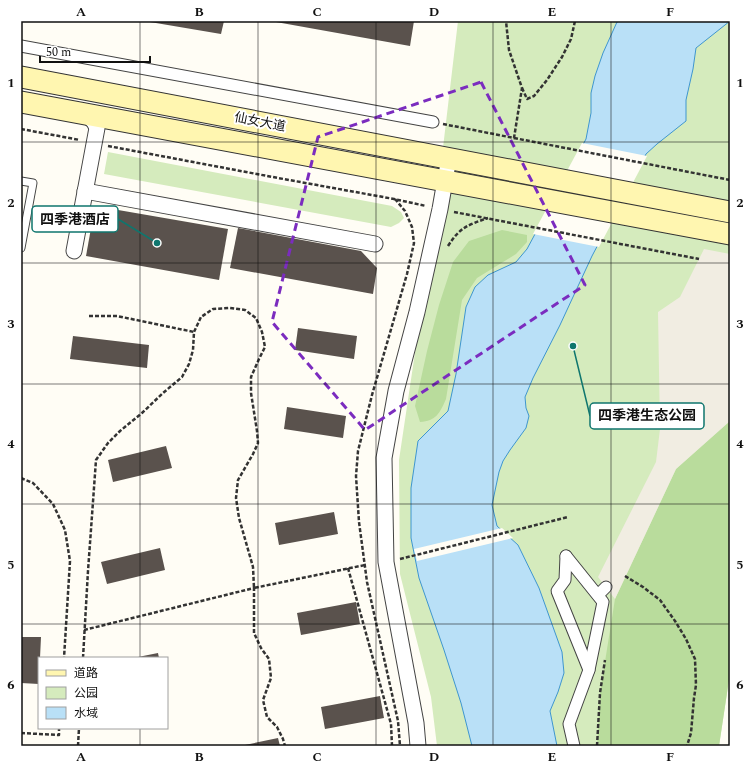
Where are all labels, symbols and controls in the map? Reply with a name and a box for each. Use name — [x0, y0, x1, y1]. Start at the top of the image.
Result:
text: A — [76, 2, 86, 22]
text: B — [194, 2, 204, 22]
text: C — [312, 2, 322, 22]
text: D — [429, 2, 439, 22]
text: E — [548, 2, 557, 22]
text: F — [666, 2, 674, 22]
scale bar — [40, 38, 150, 64]
text: 50 m — [46, 43, 71, 62]
text: 1 — [7, 73, 15, 93]
text: 1 — [736, 73, 744, 93]
street label: 仙女大道 — [233, 107, 287, 137]
text: 2 — [7, 193, 15, 213]
text: 2 — [736, 193, 744, 213]
callout: 四季港酒店 — [32, 206, 118, 232]
text: 四季港酒店 — [40, 209, 110, 230]
text: 3 — [7, 314, 15, 334]
text: 3 — [736, 314, 744, 334]
callout: 四季港生态公园 — [590, 403, 704, 429]
text: 四季港生态公园 — [598, 405, 696, 426]
text: 4 — [7, 434, 15, 454]
text: 4 — [736, 434, 744, 454]
text: 5 — [7, 555, 15, 575]
text: 5 — [736, 555, 744, 575]
legend — [38, 657, 168, 729]
text: 道路 — [74, 664, 98, 683]
text: 6 — [7, 675, 15, 695]
text: 6 — [736, 675, 744, 695]
text: 公园 — [74, 684, 98, 703]
text: 水域 — [74, 704, 98, 723]
text: A — [76, 747, 86, 767]
text: B — [194, 747, 204, 767]
text: C — [312, 747, 322, 767]
text: D — [429, 747, 439, 767]
text: E — [548, 747, 557, 767]
text: F — [666, 747, 674, 767]

